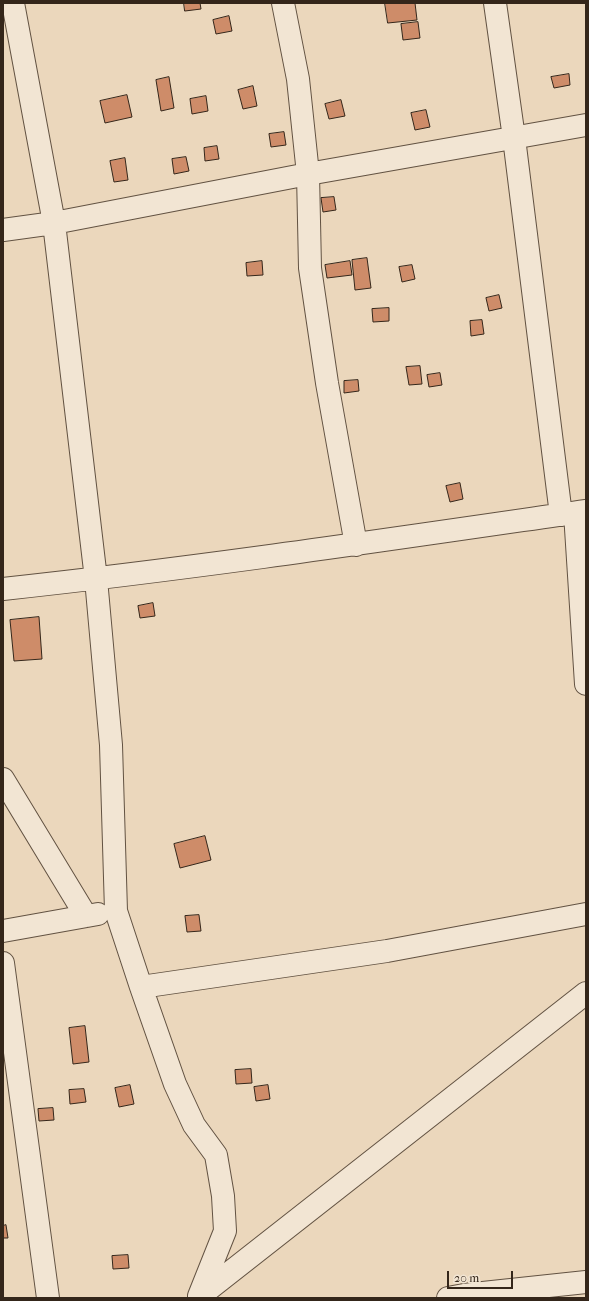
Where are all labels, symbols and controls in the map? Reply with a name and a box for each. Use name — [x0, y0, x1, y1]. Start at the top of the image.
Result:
scale bar — [449, 1263, 515, 1289]
text: 20 m — [454, 1271, 479, 1285]

